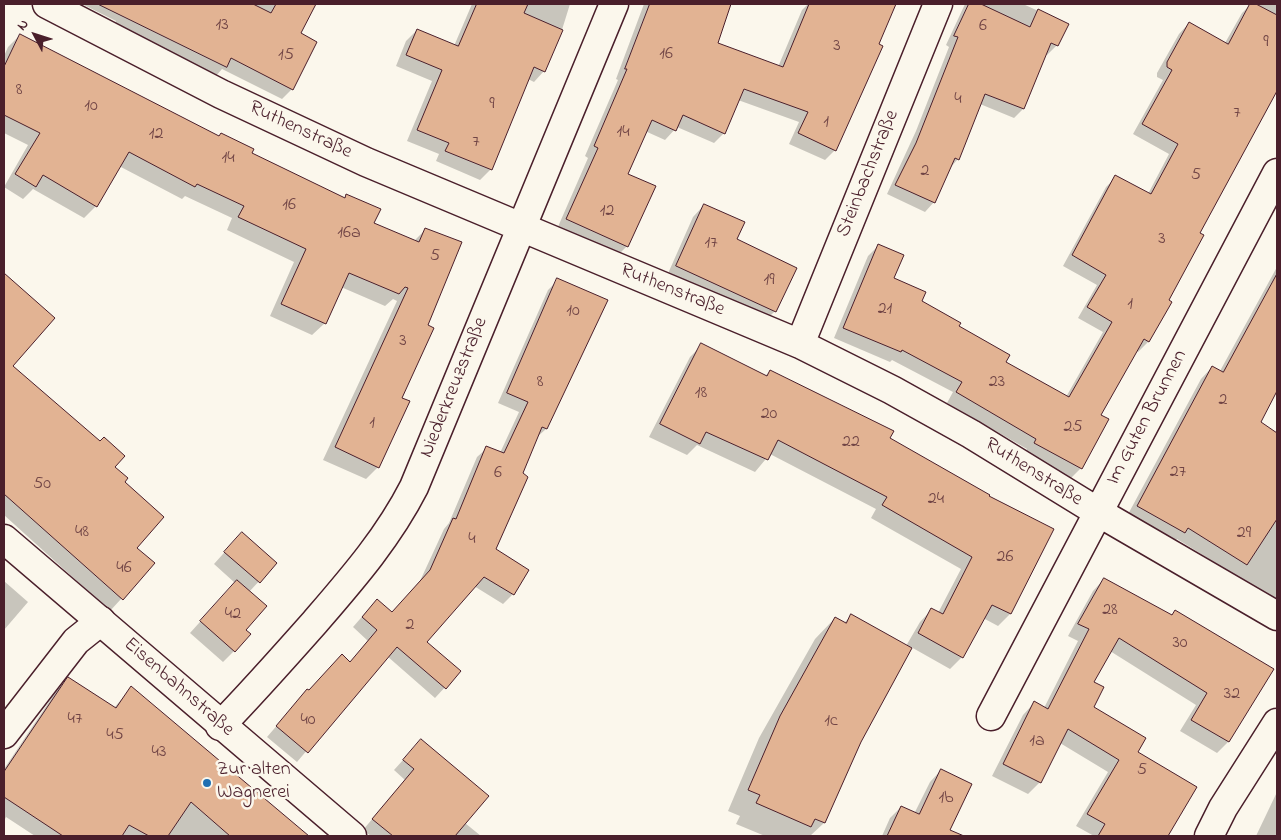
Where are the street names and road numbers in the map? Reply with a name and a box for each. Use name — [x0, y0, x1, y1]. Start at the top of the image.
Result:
street label: Ruthenstraße — [245, 97, 355, 165]
street label: Steinbachstraße — [833, 107, 905, 241]
street label: Ruthenstraße — [616, 259, 728, 323]
street label: Niederkreuzstraße — [416, 314, 494, 462]
street label: Im Guten Brunnen — [1102, 346, 1194, 490]
street label: Ruthenstraße — [980, 433, 1086, 513]
street label: Eisenbahnstraße — [118, 633, 238, 743]

